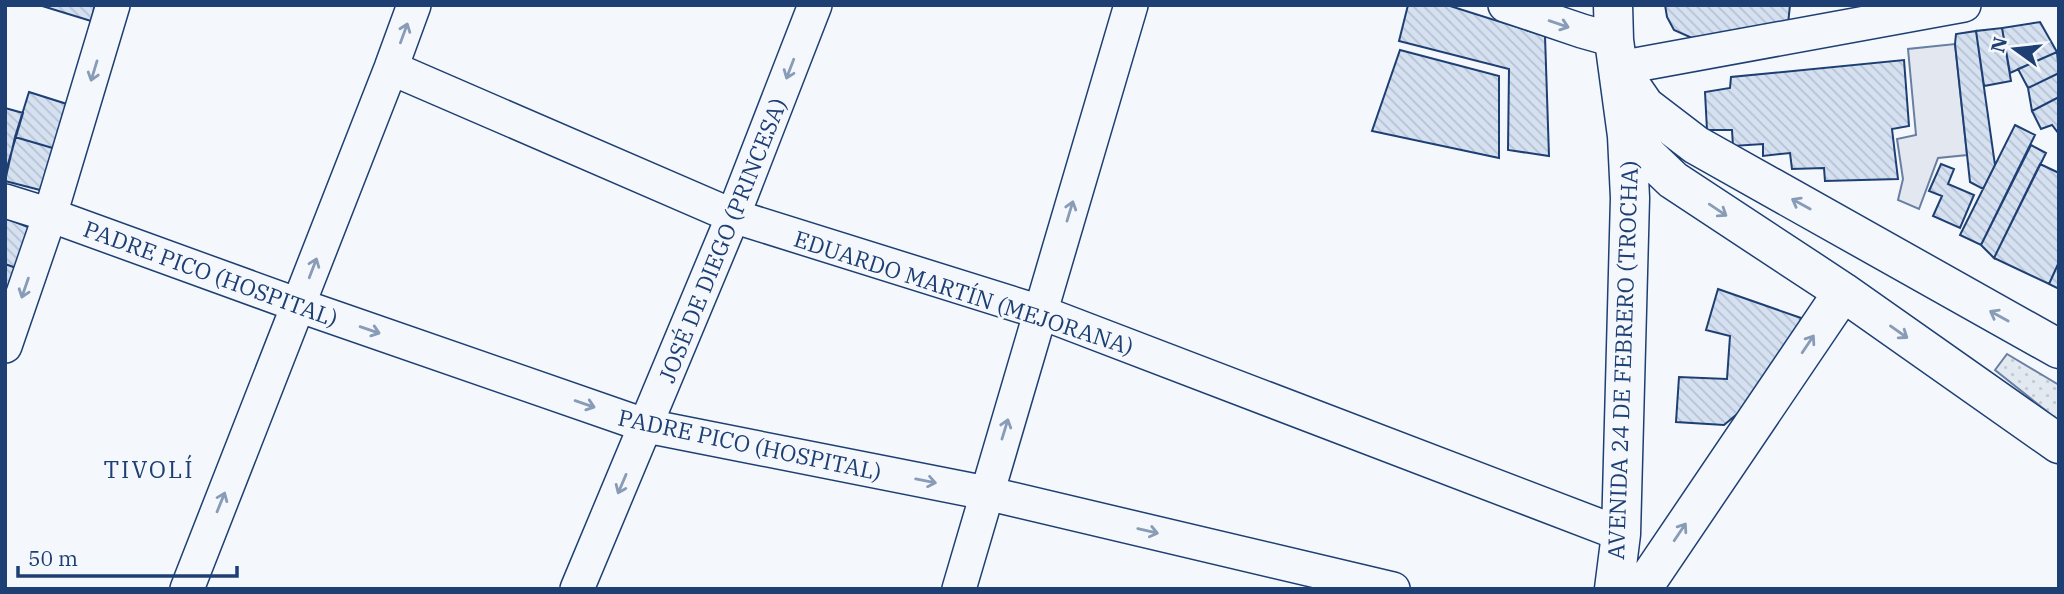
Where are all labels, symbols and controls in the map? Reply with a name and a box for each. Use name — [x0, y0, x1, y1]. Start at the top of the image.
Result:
north arrow — [1980, 14, 2050, 84]
one-way arrow — [1548, 18, 1570, 31]
one-way arrow — [398, 22, 411, 44]
text: N — [1985, 34, 2012, 55]
one-way arrow — [783, 58, 796, 79]
one-way arrow — [86, 59, 99, 81]
street label: JOSÉ DE DIEGO (PRINCESA) — [651, 93, 793, 387]
street label: AVENIDA 24 DE FEBRERO (TROCHA) — [1600, 160, 1644, 560]
one-way arrow — [1791, 197, 1812, 210]
one-way arrow — [1065, 200, 1078, 222]
one-way arrow — [1708, 202, 1727, 217]
street label: PADRE PICO (HOSPITAL) — [80, 213, 342, 333]
street label: EDUARDO MARTÍN (MEJORANA) — [790, 223, 1138, 361]
one-way arrow — [307, 258, 320, 279]
one-way arrow — [18, 276, 30, 298]
one-way arrow — [1990, 309, 2010, 323]
one-way arrow — [358, 325, 380, 337]
one-way arrow — [1889, 325, 1908, 339]
one-way arrow — [1801, 335, 1815, 354]
one-way arrow — [573, 399, 595, 411]
street label: PADRE PICO (HOSPITAL) — [616, 401, 884, 487]
one-way arrow — [1000, 418, 1013, 440]
district label: TIVOLÍ — [103, 453, 195, 485]
one-way arrow — [615, 473, 628, 494]
one-way arrow — [914, 475, 937, 489]
one-way arrow — [215, 492, 228, 514]
one-way arrow — [1673, 523, 1687, 542]
one-way arrow — [1136, 526, 1158, 539]
scale bar — [18, 534, 236, 578]
text: 50 m — [28, 544, 78, 572]

